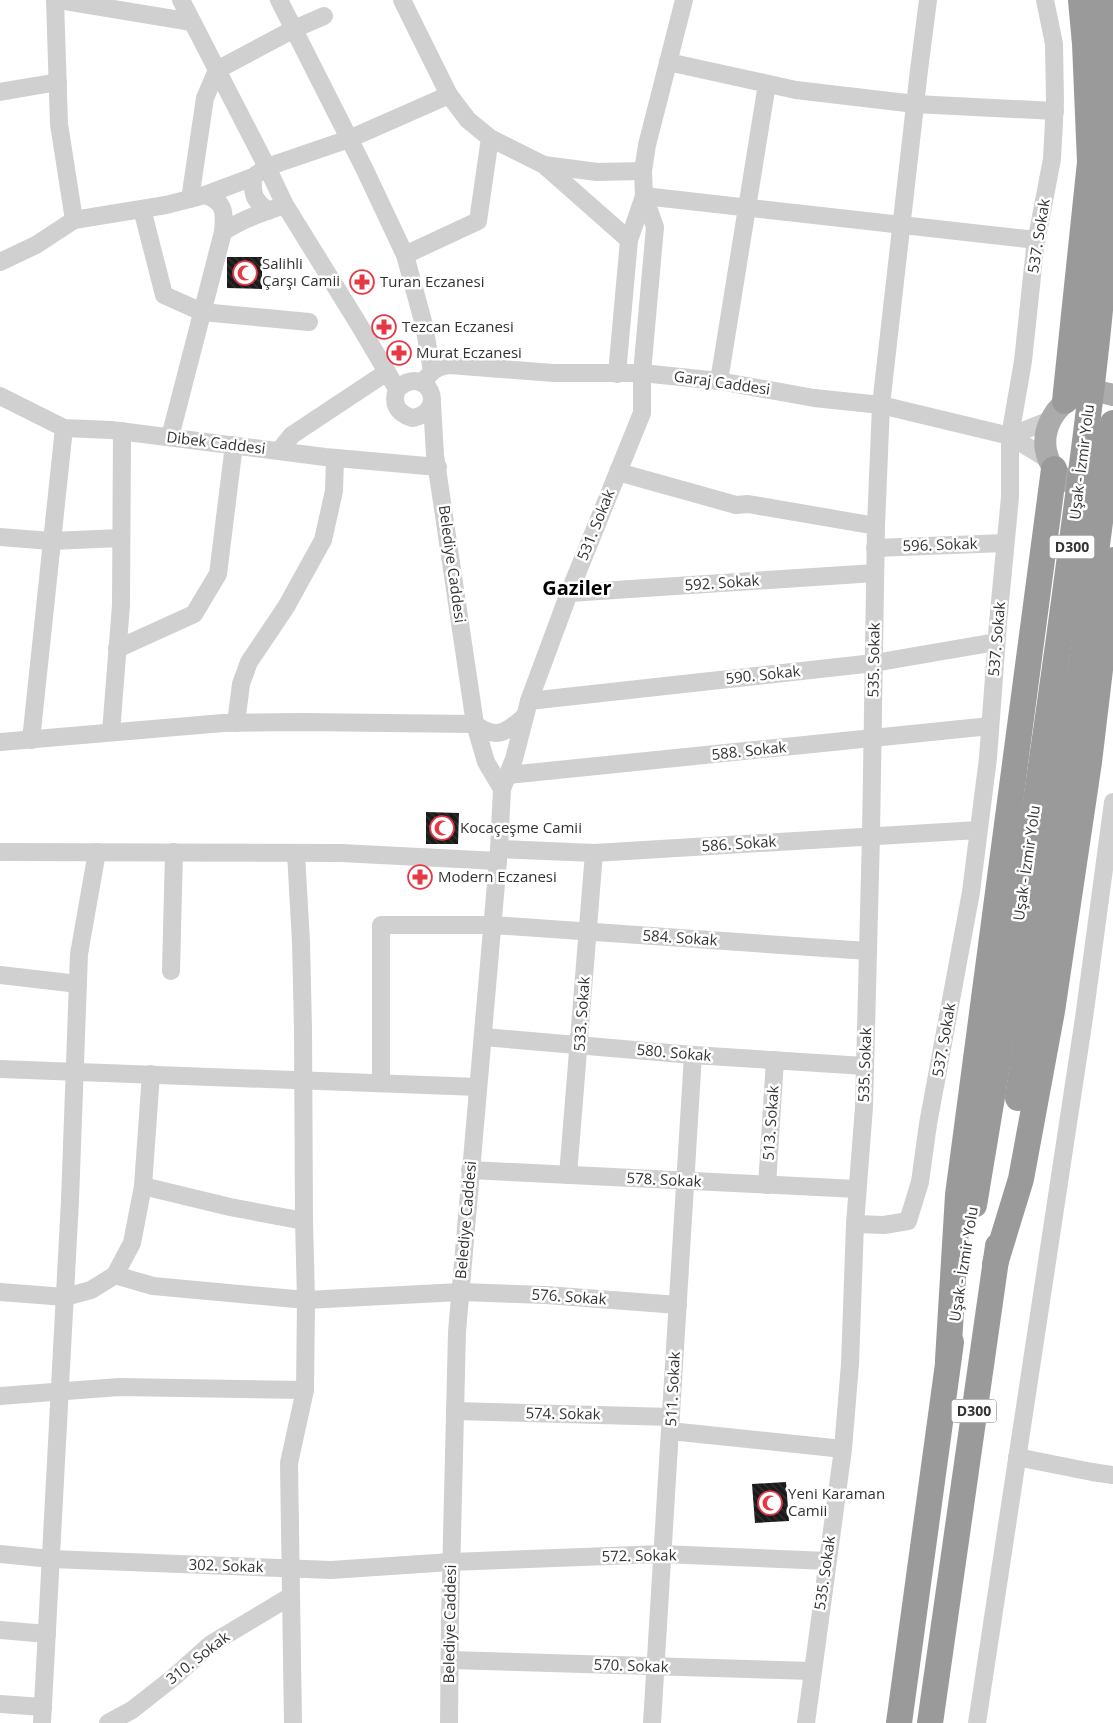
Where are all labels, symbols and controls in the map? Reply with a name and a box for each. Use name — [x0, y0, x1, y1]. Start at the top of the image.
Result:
street label: 537. Sokak — [1022, 197, 1054, 274]
place label: Salihli Çarşı Camii — [262, 253, 340, 290]
mosque icon: Salihli Çarşı Camii — [232, 260, 258, 286]
pharmacy icon: Turan Eczanesi — [349, 269, 375, 295]
place label: Turan Eczanesi — [380, 271, 484, 291]
pharmacy icon: Tezcan Eczanesi — [371, 314, 397, 340]
place label: Tezcan Eczanesi — [402, 316, 514, 336]
pharmacy icon: Murat Eczanesi — [386, 340, 412, 366]
place label: Murat Eczanesi — [416, 342, 522, 362]
street label: Garaj Caddesi — [673, 365, 772, 399]
street label: Uşak - İzmir Yolu — [1064, 403, 1098, 521]
street label: Dibek Caddesi — [166, 426, 267, 458]
street label: 531. Sokak — [572, 486, 618, 563]
street label: Belediye Caddesi — [435, 504, 471, 624]
street label: 596. Sokak — [902, 533, 978, 555]
road number: D300 — [1050, 536, 1094, 558]
street label: 592. Sokak — [684, 569, 760, 595]
district label: Gaziler — [542, 574, 612, 601]
street label: 537. Sokak — [983, 601, 1009, 677]
street label: 535. Sokak — [862, 622, 884, 698]
street label: 590. Sokak — [725, 660, 801, 688]
street label: 588. Sokak — [711, 736, 787, 764]
street label: Uşak - İzmir Yolu — [1008, 804, 1044, 922]
mosque icon: Kocaçeşme Camii — [429, 815, 455, 841]
place label: Kocaçeşme Camii — [460, 817, 582, 837]
street label: 586. Sokak — [701, 830, 777, 856]
pharmacy icon: Modern Eczanesi — [407, 864, 433, 890]
place label: Modern Eczanesi — [438, 866, 557, 886]
street label: 584. Sokak — [642, 924, 718, 950]
street label: 533. Sokak — [568, 976, 594, 1052]
street label: 537. Sokak — [927, 1001, 959, 1078]
street label: 535. Sokak — [853, 1027, 875, 1103]
street label: 580. Sokak — [636, 1039, 712, 1065]
street label: 513. Sokak — [757, 1085, 783, 1161]
street label: Belediye Caddesi — [450, 1160, 480, 1280]
street label: 578. Sokak — [626, 1167, 702, 1191]
street label: Uşak - İzmir Yolu — [944, 1205, 982, 1323]
street label: 576. Sokak — [531, 1283, 607, 1309]
street label: 511. Sokak — [660, 1351, 684, 1427]
road number: D300 — [952, 1400, 996, 1422]
street label: 574. Sokak — [525, 1402, 601, 1424]
place label: Yeni Karaman Camii — [788, 1483, 885, 1520]
mosque icon: Yeni Karaman Camii — [757, 1490, 783, 1516]
street label: 535. Sokak — [809, 1534, 839, 1611]
street label: 572. Sokak — [601, 1544, 677, 1566]
street label: 302. Sokak — [188, 1554, 264, 1576]
street label: Belediye Caddesi — [438, 1565, 460, 1683]
street label: 310. Sokak — [162, 1626, 233, 1688]
street label: 570. Sokak — [593, 1654, 669, 1676]

